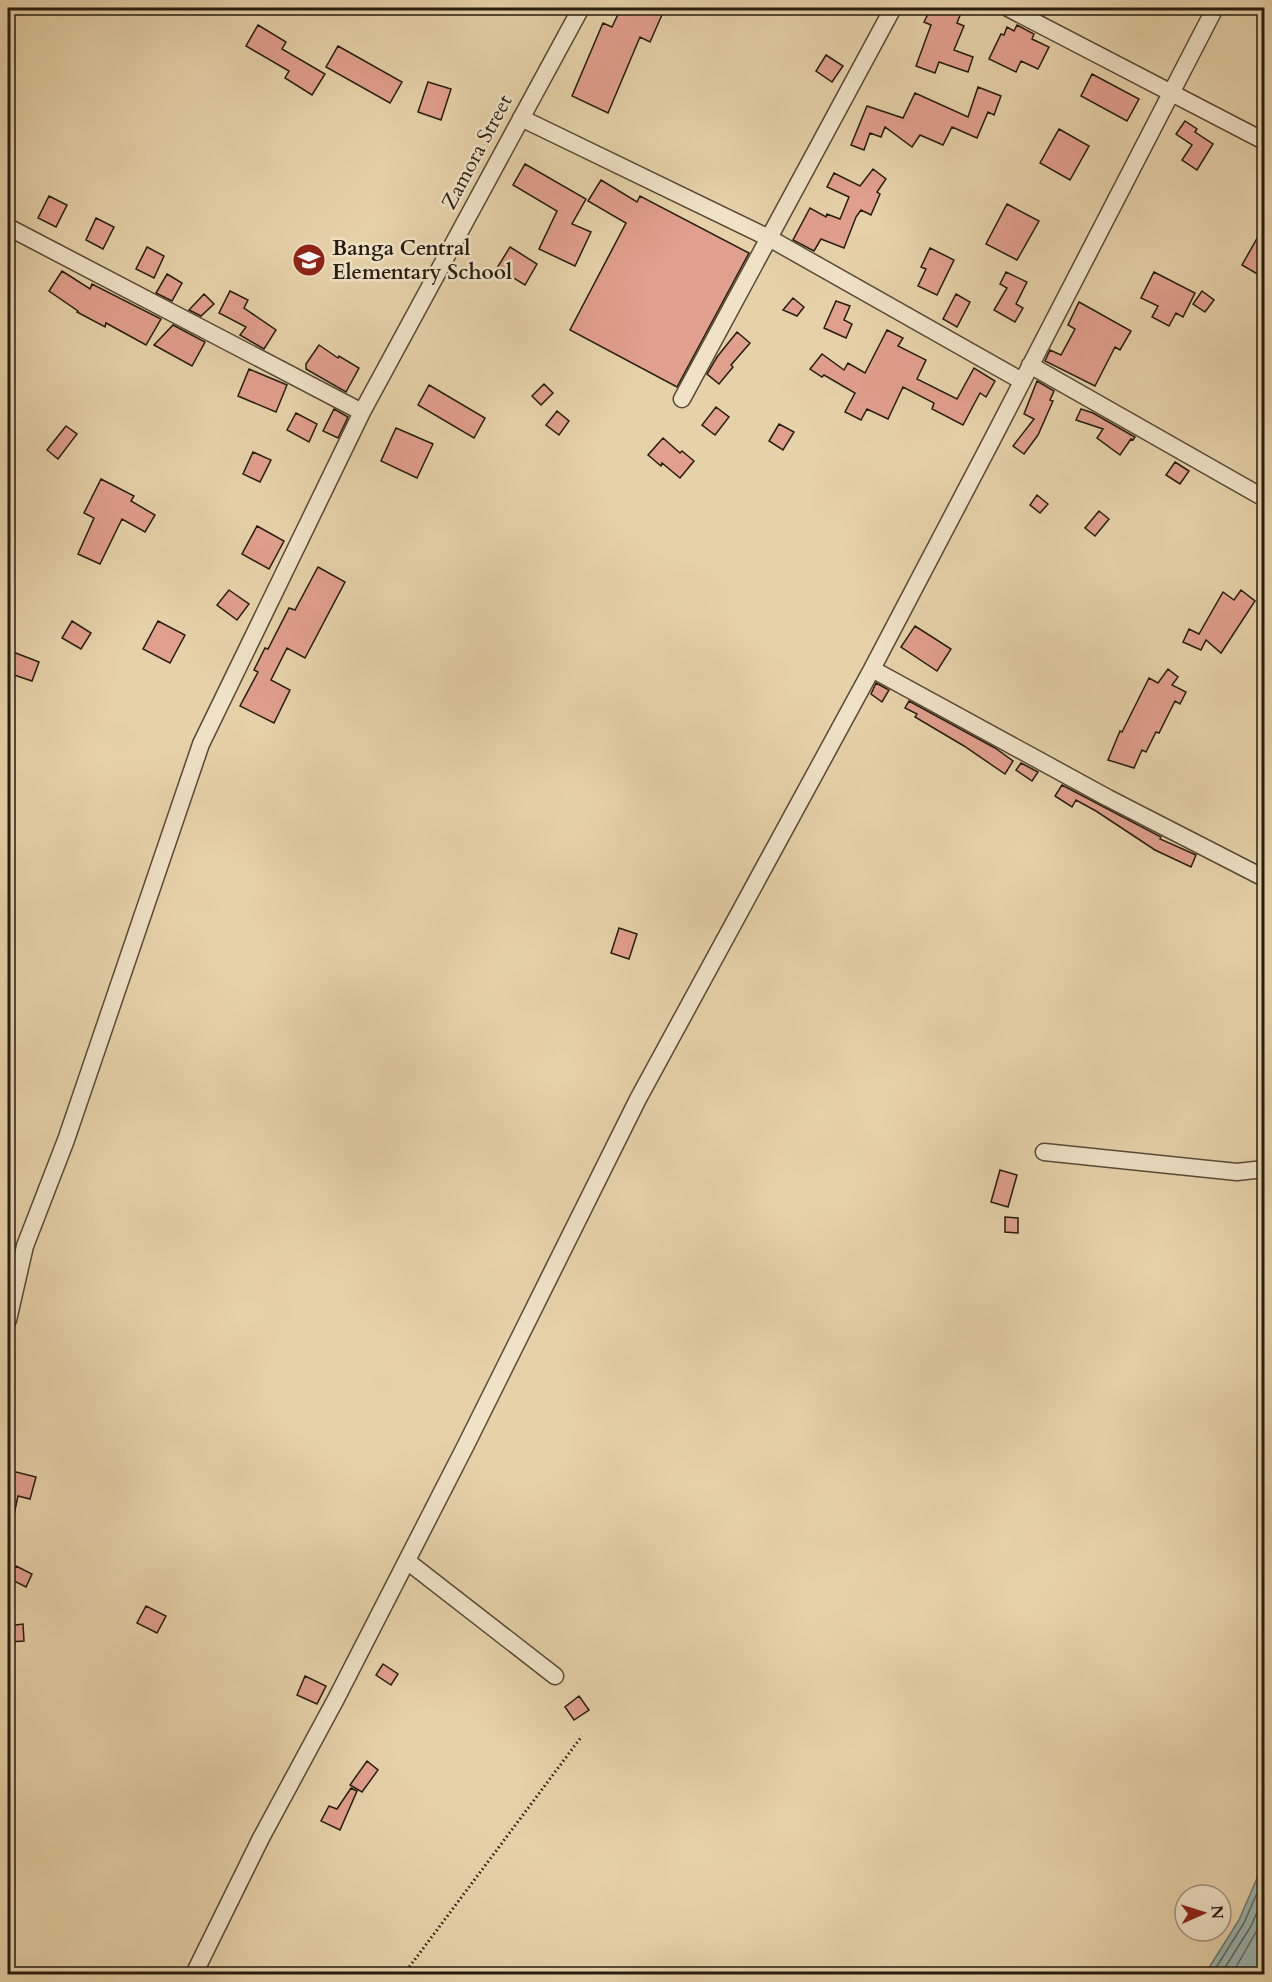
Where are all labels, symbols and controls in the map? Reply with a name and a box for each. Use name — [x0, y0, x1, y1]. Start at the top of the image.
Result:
street label: Zamora Street — [435, 89, 520, 214]
place label: Banga Central Elementary School — [332, 234, 512, 287]
school or university icon: Banga Central Elementary School — [291, 242, 327, 278]
north arrow — [1173, 1883, 1233, 1943]
text: N — [1206, 1905, 1228, 1920]

